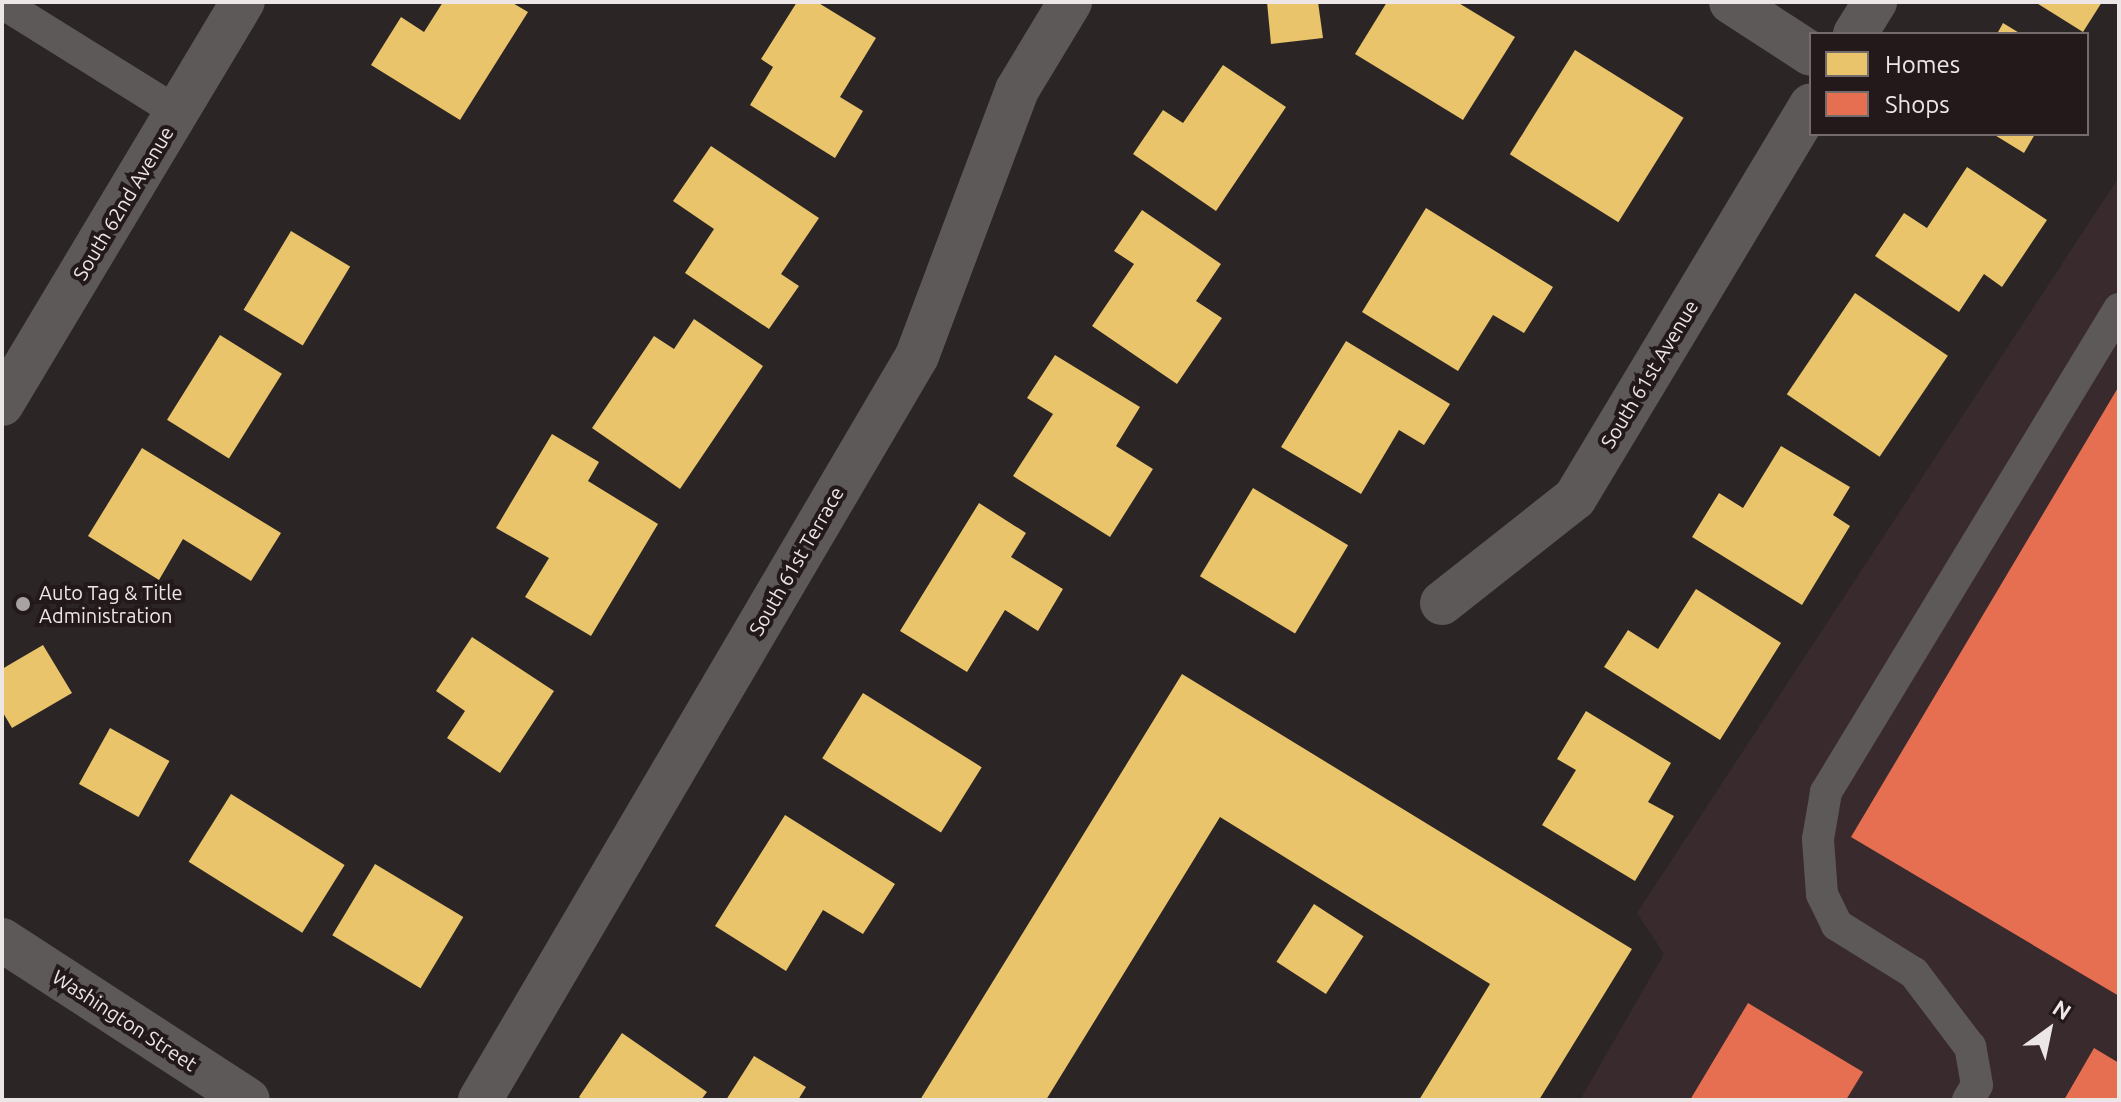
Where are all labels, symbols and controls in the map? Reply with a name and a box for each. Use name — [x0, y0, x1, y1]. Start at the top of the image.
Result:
legend — [1809, 32, 2089, 136]
text: Homes — [1885, 51, 1960, 78]
text: Shops — [1885, 91, 1950, 118]
street label: South 62nd Avenue — [68, 122, 178, 284]
street label: South 61st Avenue — [1595, 296, 1703, 452]
street label: South 61st Terrace — [744, 482, 848, 640]
place label: Auto Tag & Title Administration — [39, 580, 182, 627]
marker: Auto Tag & Title Administration — [14, 595, 32, 613]
street label: Washington Street — [48, 964, 202, 1076]
north arrow — [2009, 990, 2089, 1070]
text: N — [2049, 994, 2076, 1024]

